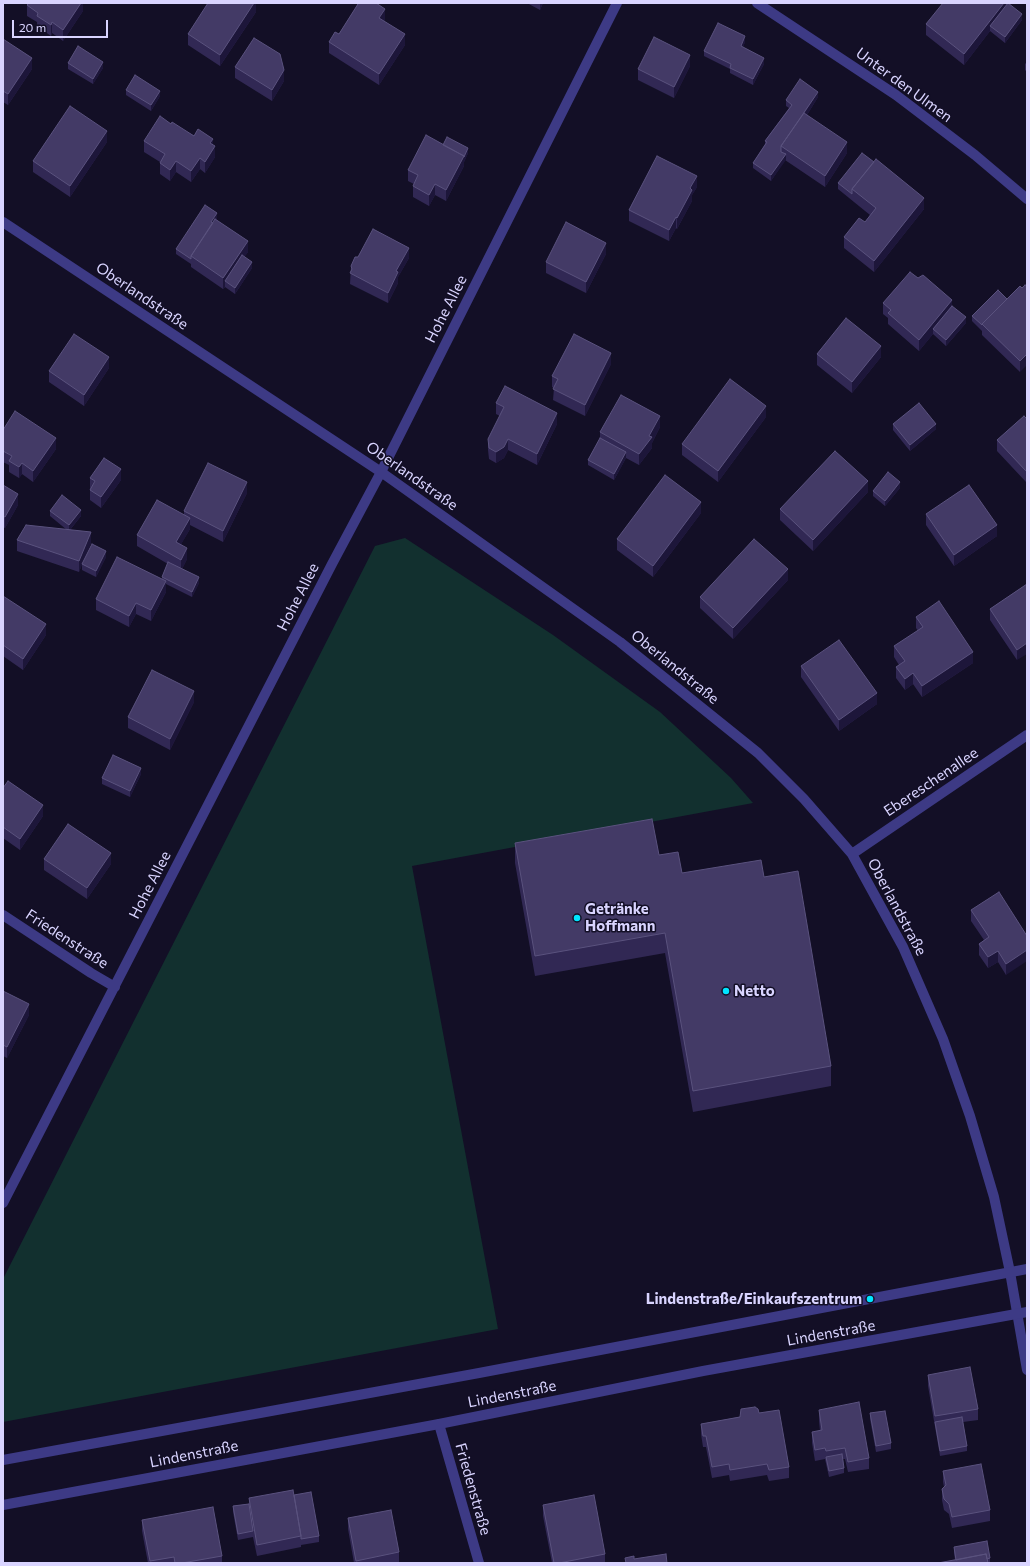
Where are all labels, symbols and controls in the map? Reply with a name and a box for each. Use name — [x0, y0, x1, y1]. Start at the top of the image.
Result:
scale bar — [14, 12, 110, 38]
text: 20 m — [19, 20, 46, 34]
street label: Unter den Ulmen — [852, 44, 956, 126]
street label: Oberlandstraße — [92, 258, 192, 334]
street label: Hohe Allee — [421, 272, 471, 346]
street label: Oberlandstraße — [363, 438, 461, 514]
street label: Hohe Allee — [273, 560, 323, 634]
street label: Oberlandstraße — [628, 626, 722, 708]
street label: Ebereschenallee — [880, 744, 982, 820]
street label: Hohe Allee — [125, 848, 175, 922]
street label: Oberlandstraße — [864, 855, 930, 959]
place label: Getränke Hoffmann — [585, 900, 655, 935]
street label: Friedenstraße — [22, 906, 112, 972]
marker: Getränke Hoffmann — [572, 913, 582, 923]
place label: Netto — [734, 982, 775, 1000]
marker: Netto — [721, 986, 731, 996]
place label: Lindenstraße/Einkaufszentrum — [646, 1290, 862, 1308]
marker: Lindenstraße/Einkaufszentrum — [865, 1294, 875, 1304]
street label: Lindenstraße — [785, 1316, 877, 1350]
street label: Lindenstraße — [466, 1377, 558, 1411]
street label: Lindenstraße — [148, 1437, 240, 1471]
street label: Friedenstraße — [451, 1441, 495, 1537]

